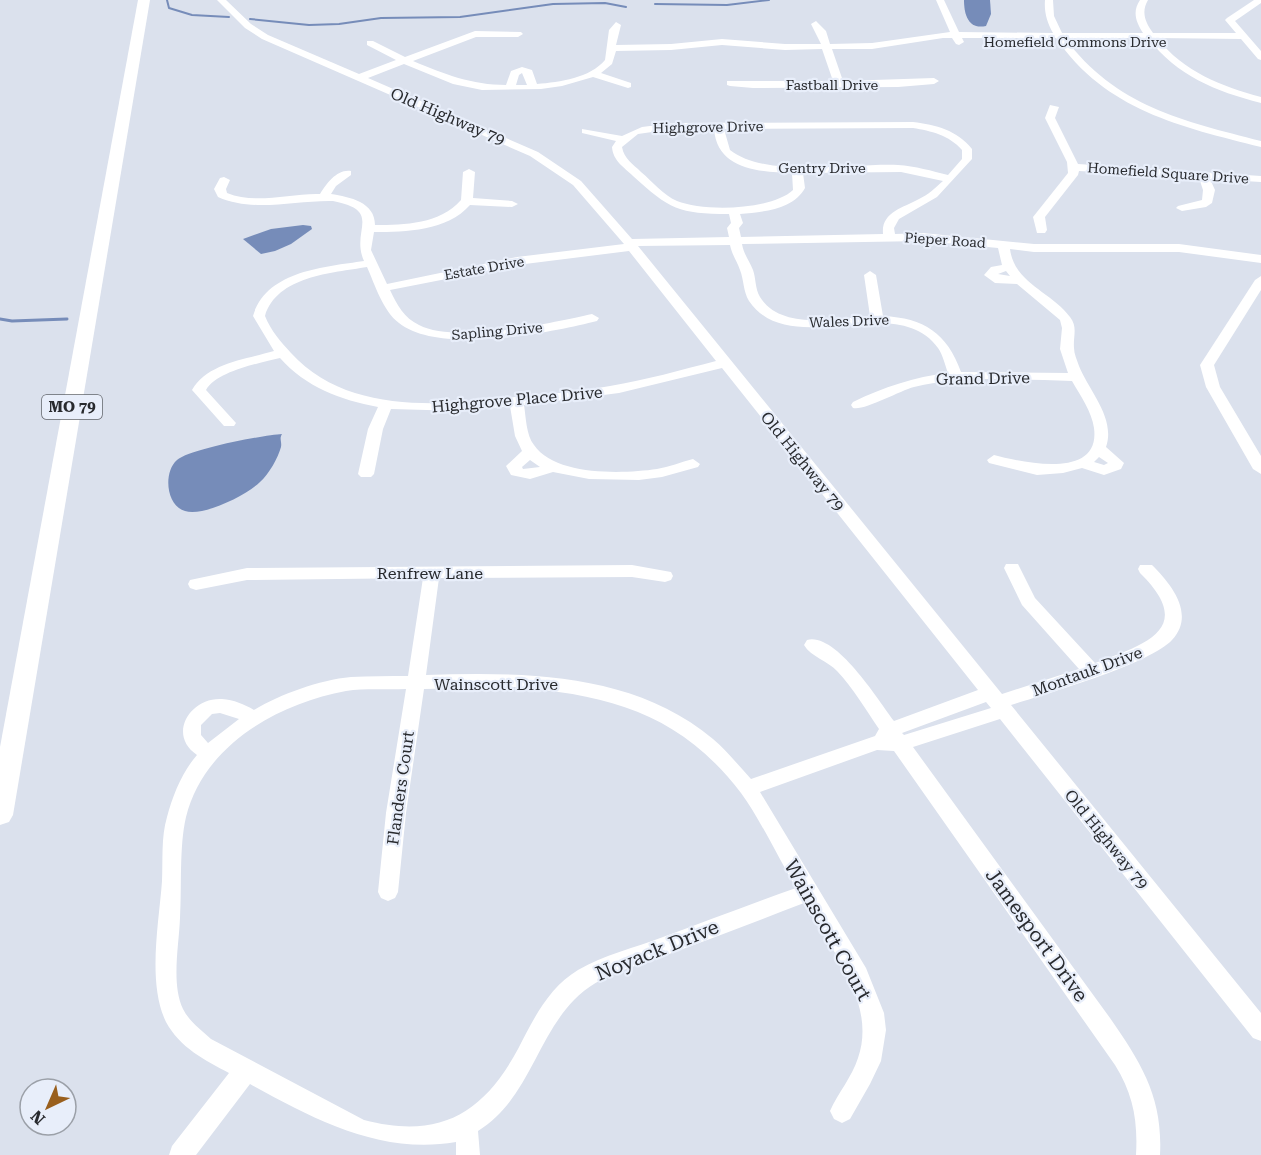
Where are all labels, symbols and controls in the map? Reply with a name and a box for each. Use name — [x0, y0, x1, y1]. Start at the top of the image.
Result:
street label: Homefield Commons Drive — [984, 34, 1167, 50]
street label: Fastball Drive — [786, 77, 879, 93]
street label: Old Highway 79 — [388, 84, 508, 149]
street label: Highgrove Drive — [653, 118, 764, 136]
street label: Homefield Square Drive — [1087, 159, 1250, 187]
street label: Gentry Drive — [778, 160, 866, 176]
street label: Pieper Road — [904, 229, 986, 251]
street label: Estate Drive — [443, 253, 526, 283]
street label: Wales Drive — [809, 312, 890, 330]
street label: Sapling Drive — [451, 319, 544, 343]
street label: Grand Drive — [936, 368, 1030, 389]
street label: Highgrove Place Drive — [431, 383, 604, 416]
road number: MO 79 — [42, 395, 102, 419]
street label: Old Highway 79 — [757, 408, 849, 515]
street label: Renfrew Lane — [377, 564, 483, 583]
street label: Montauk Drive — [1030, 643, 1145, 700]
street label: Wainscott Drive — [434, 675, 558, 694]
street label: Flanders Court — [383, 730, 418, 846]
street label: Old Highway 79 — [1061, 786, 1153, 893]
street label: Wainscott Court — [779, 855, 877, 1005]
street label: Jamesport Drive — [981, 864, 1093, 1006]
street label: Noyack Drive — [592, 914, 722, 986]
north arrow — [18, 1077, 78, 1137]
text: N — [27, 1106, 49, 1129]

